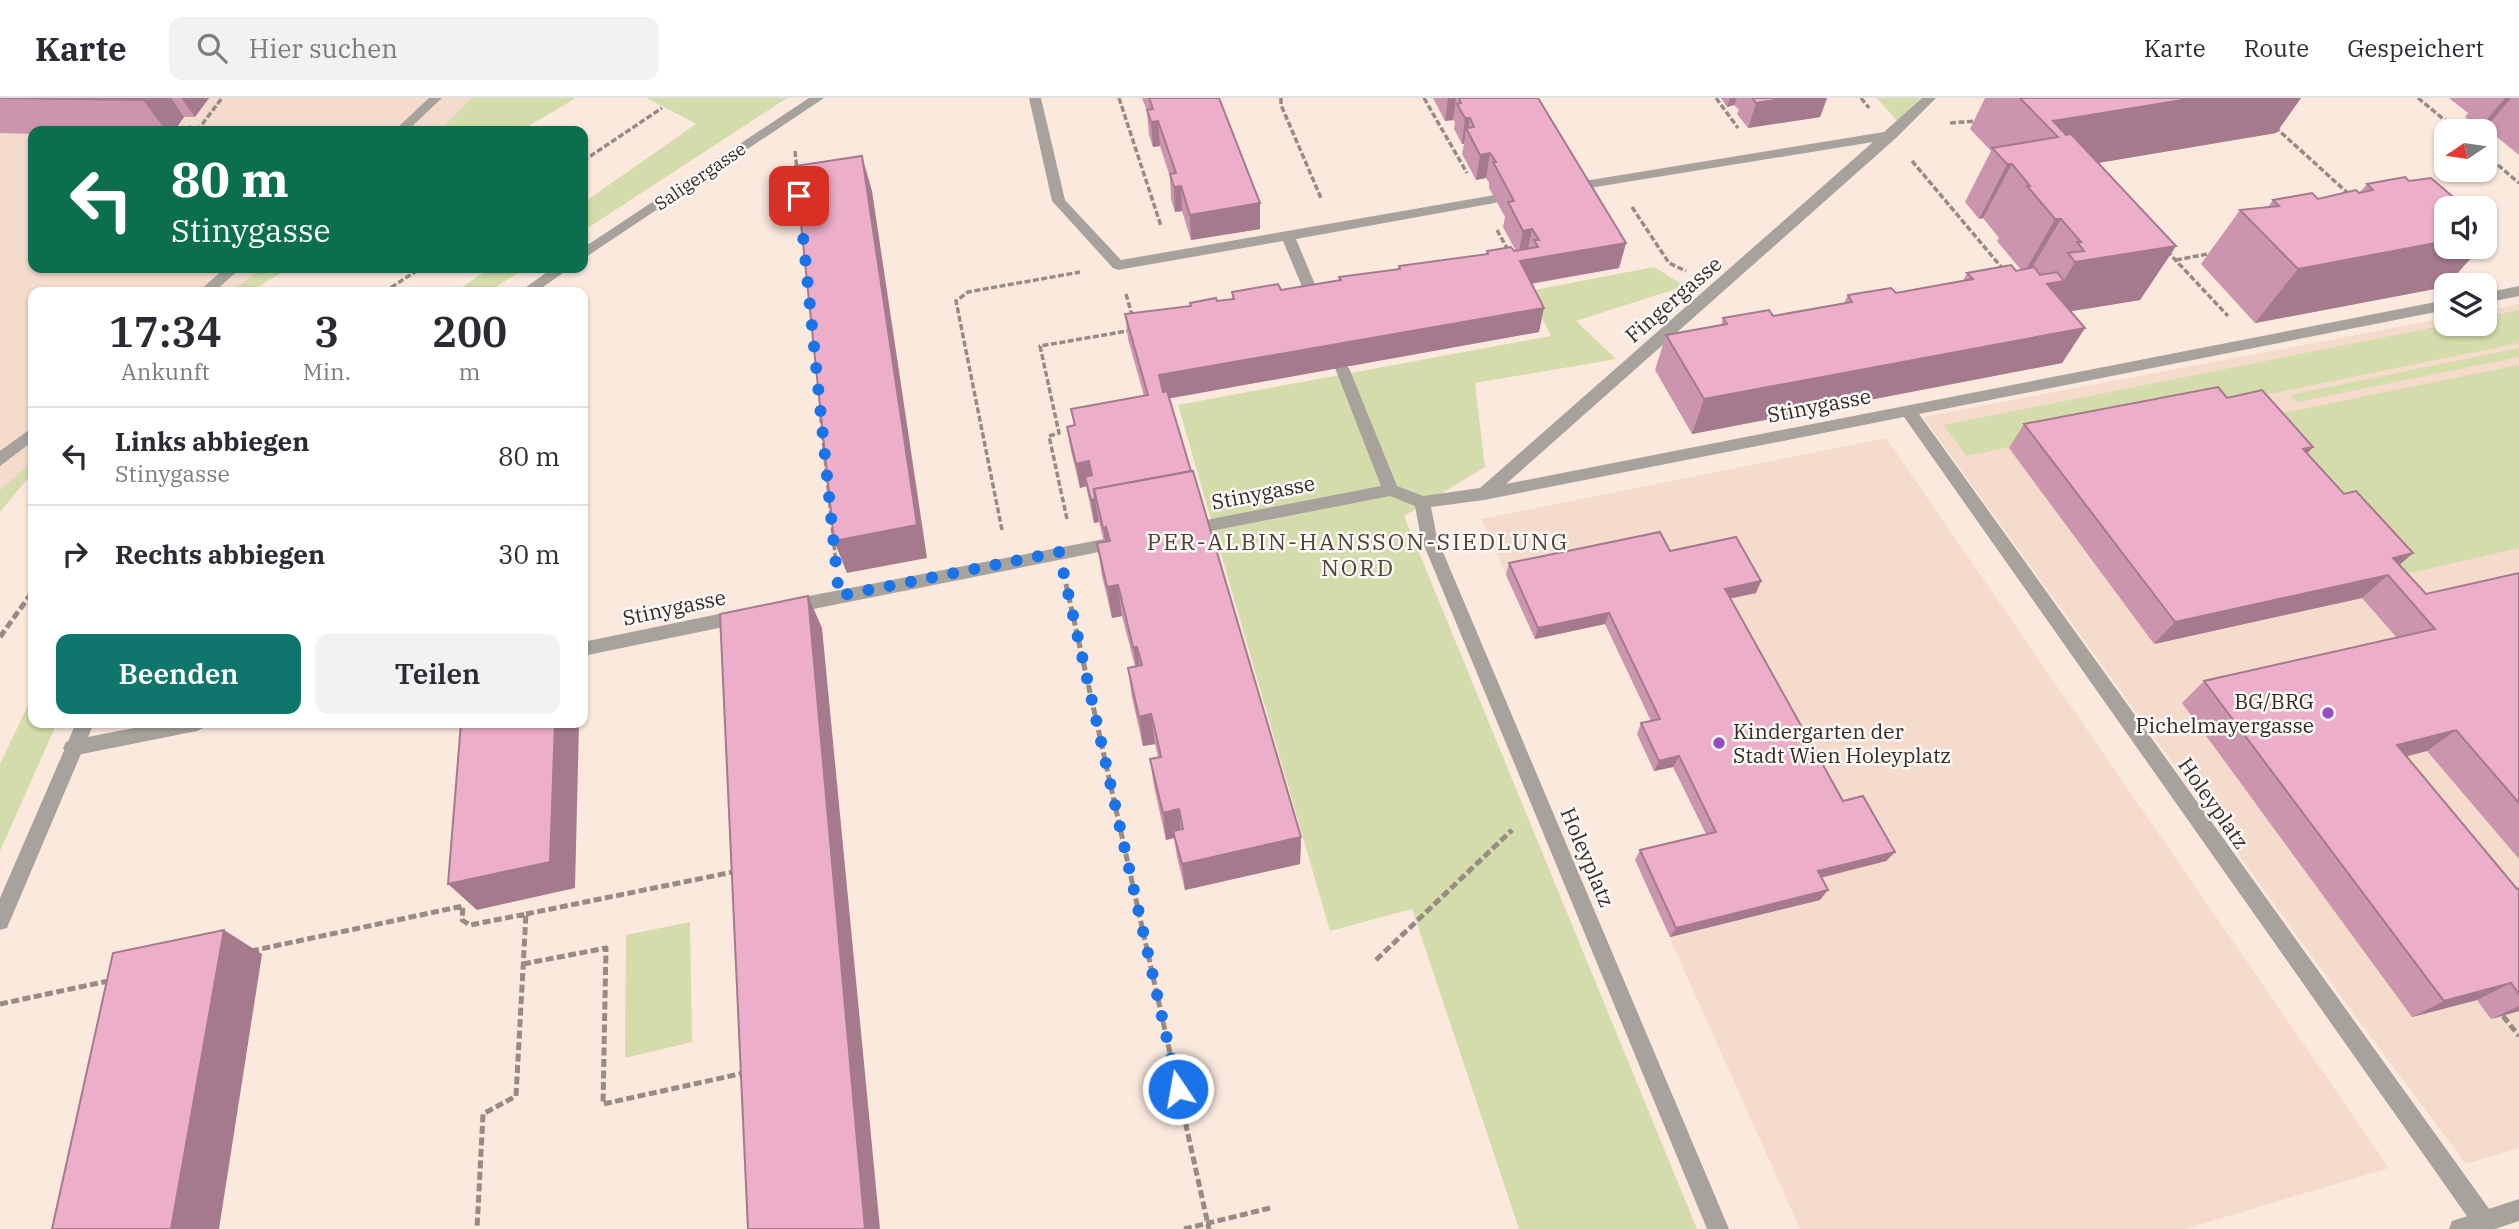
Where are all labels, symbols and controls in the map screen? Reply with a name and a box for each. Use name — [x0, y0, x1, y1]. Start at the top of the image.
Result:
search box — [169, 17, 659, 80]
text: Karte — [35, 27, 127, 70]
icon: search — [193, 29, 231, 67]
text: Hier suchen — [249, 31, 398, 65]
text: Karte — [2144, 32, 2206, 64]
text: Route — [2244, 32, 2309, 64]
text: Gespeichert — [2347, 32, 2484, 64]
north arrow — [2434, 119, 2497, 182]
map controls — [2434, 119, 2497, 336]
street label: Saligergasse — [650, 137, 750, 215]
text: 80 m — [171, 147, 289, 210]
icon: left — [56, 154, 147, 245]
pin — [769, 166, 829, 226]
icon: arrive — [780, 177, 818, 215]
button: sound — [2434, 196, 2497, 259]
text: Stinygasse — [171, 209, 331, 251]
street label: Fingergasse — [1619, 249, 1727, 349]
button: layers — [2434, 273, 2497, 336]
text: 17:34 — [109, 304, 222, 359]
text: 3 — [314, 304, 339, 359]
text: 200 — [432, 304, 507, 359]
text: Ankunft — [121, 356, 210, 386]
text: Min. — [303, 356, 351, 386]
text: m — [459, 356, 480, 386]
street label: Stinygasse — [1765, 381, 1873, 429]
text: Links abbiegen — [115, 424, 310, 458]
icon: left — [56, 437, 94, 475]
text: 80 m — [498, 439, 560, 473]
text: Stinygasse — [115, 458, 230, 488]
street label: Stinygasse — [1209, 468, 1317, 516]
district label: PER-ALBIN-HANSSON-SIEDLUNG NORD — [1147, 526, 1569, 582]
icon: right — [56, 535, 94, 573]
text: Rechts abbiegen — [115, 537, 325, 571]
text: 30 m — [498, 537, 560, 571]
street label: Stinygasse — [620, 582, 728, 632]
button: Beenden — [56, 634, 301, 714]
button: Teilen — [315, 634, 560, 714]
place label: BG/BRG Pichelmayergasse — [2135, 687, 2314, 739]
marker: BG/BRG Pichelmayergasse — [2320, 705, 2336, 721]
place label: Kindergarten der Stadt Wien Holeyplatz — [1733, 717, 1951, 769]
marker: Kindergarten der Stadt Wien Holeyplatz — [1711, 735, 1727, 751]
street label: Holeyplatz — [2172, 752, 2256, 854]
street label: Holeyplatz — [1554, 803, 1622, 911]
position arrow — [1141, 1052, 1215, 1126]

